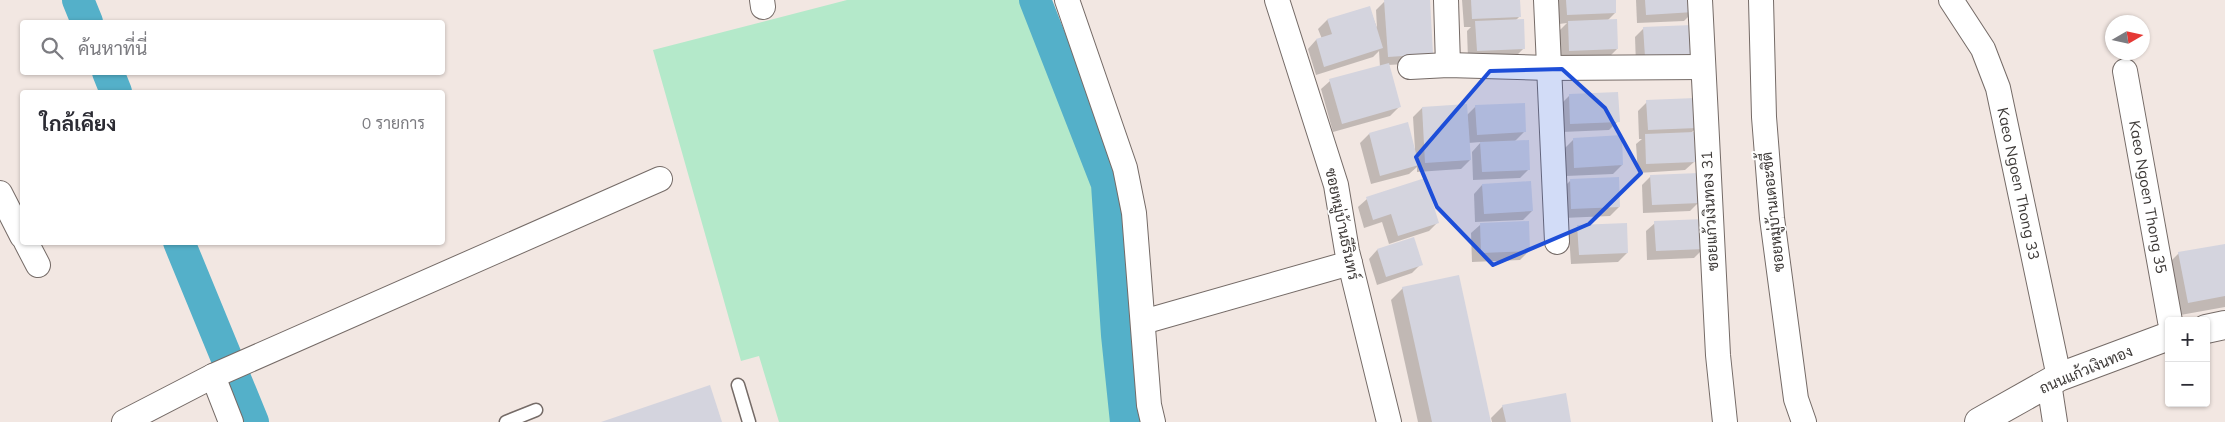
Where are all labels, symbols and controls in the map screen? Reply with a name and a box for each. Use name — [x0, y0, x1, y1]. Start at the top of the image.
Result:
north arrow — [2105, 15, 2150, 60]
search box — [20, 20, 445, 75]
icon: search — [38, 34, 66, 62]
text: ค้นหาที่นี่ — [78, 36, 147, 60]
street label: Kaeo Ngoen Thong 33 — [1993, 106, 2044, 261]
text: ใกล้เคียง — [40, 110, 116, 136]
text: 0 รายการ — [362, 113, 425, 133]
street label: Kaeo Ngoen Thong 35 — [2125, 119, 2171, 275]
street label: ซอยหมู่บ้านเดอะซิตี้ — [1752, 150, 1789, 274]
street label: ซอยแก้วเงินทอง 31 — [1697, 151, 1722, 271]
street label: ซอยหมู่บ้านธีรินทร์ — [1320, 166, 1364, 282]
map controls — [2165, 317, 2210, 407]
button: + — [2165, 317, 2210, 362]
street label: ถนนแก้วเงินทอง — [2036, 341, 2135, 398]
button: − — [2165, 362, 2210, 407]

